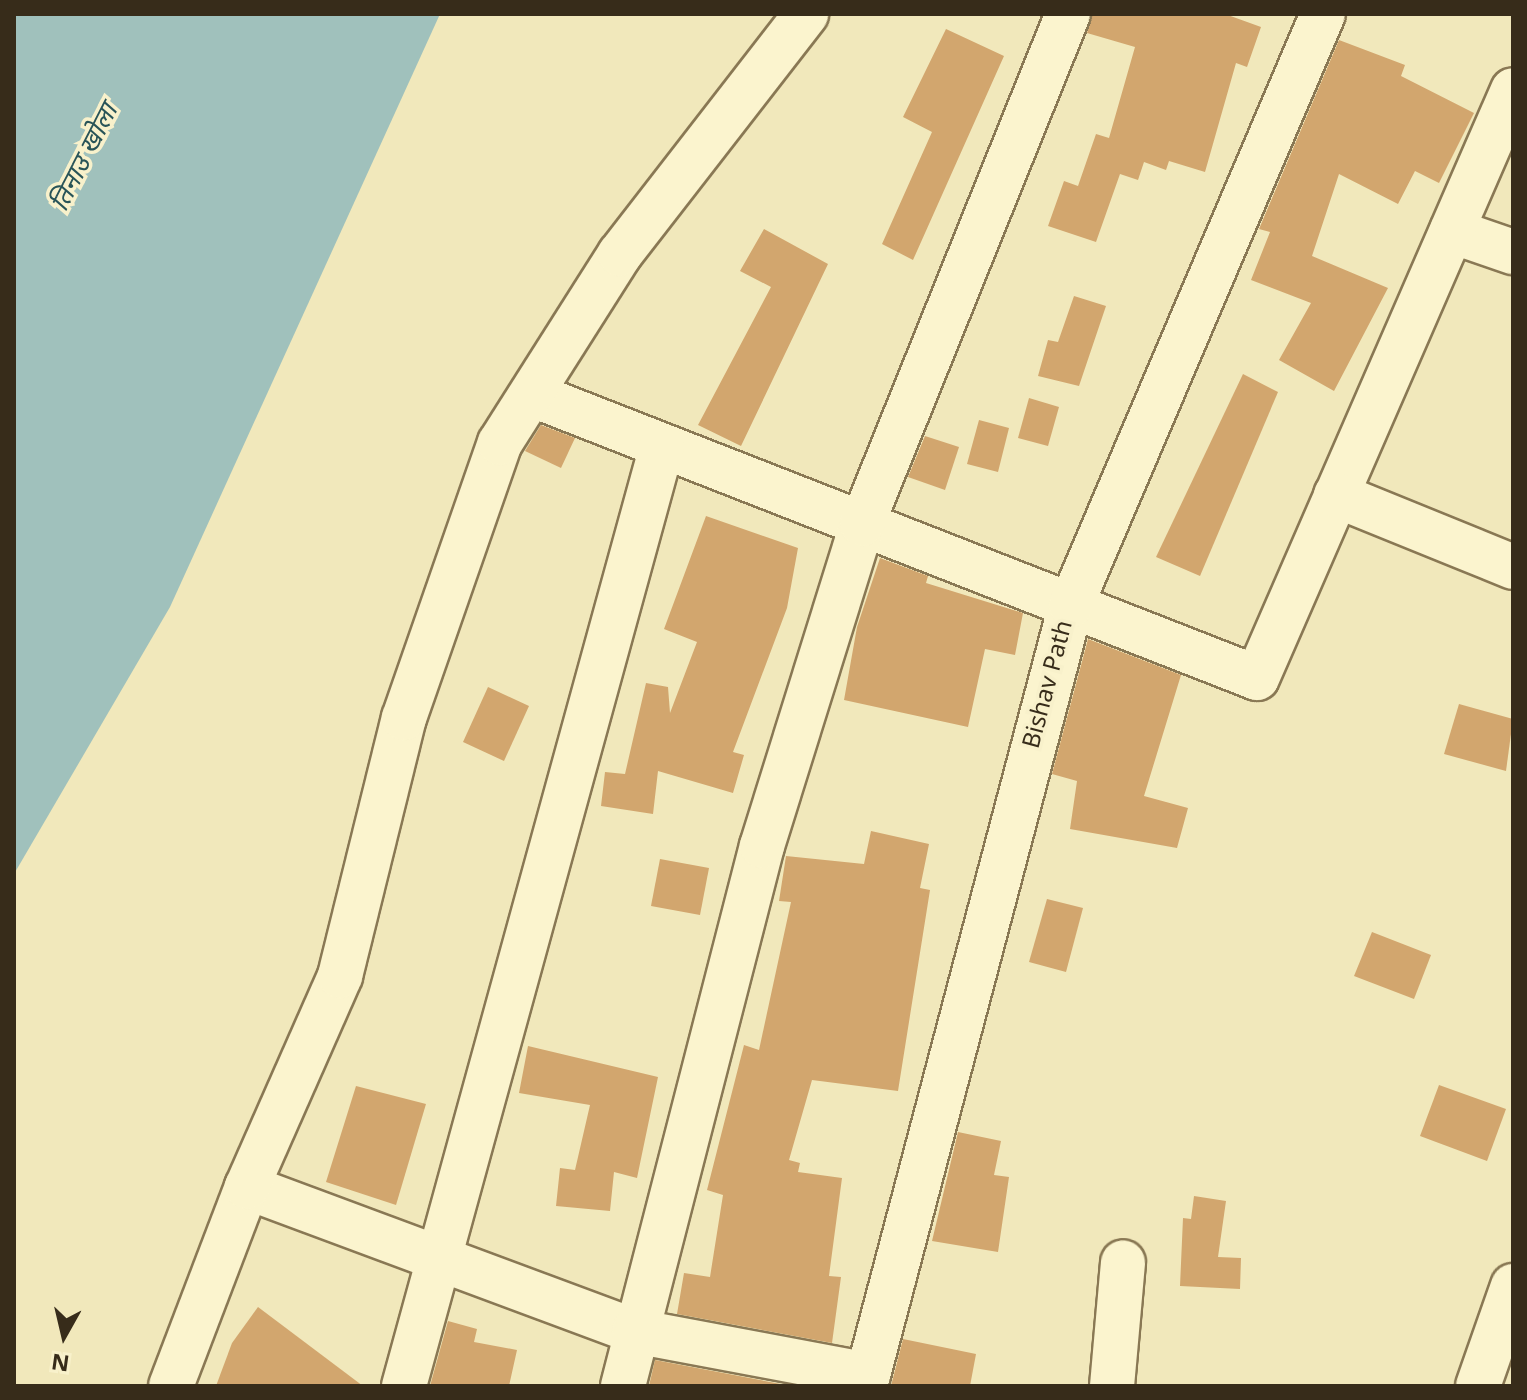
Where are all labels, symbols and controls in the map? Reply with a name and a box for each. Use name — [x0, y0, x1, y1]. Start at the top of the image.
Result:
water label: तिनाउ खोला — [47, 100, 127, 218]
street label: Bishav Path — [1019, 618, 1081, 752]
north arrow — [24, 1296, 104, 1376]
text: N — [50, 1345, 71, 1376]

